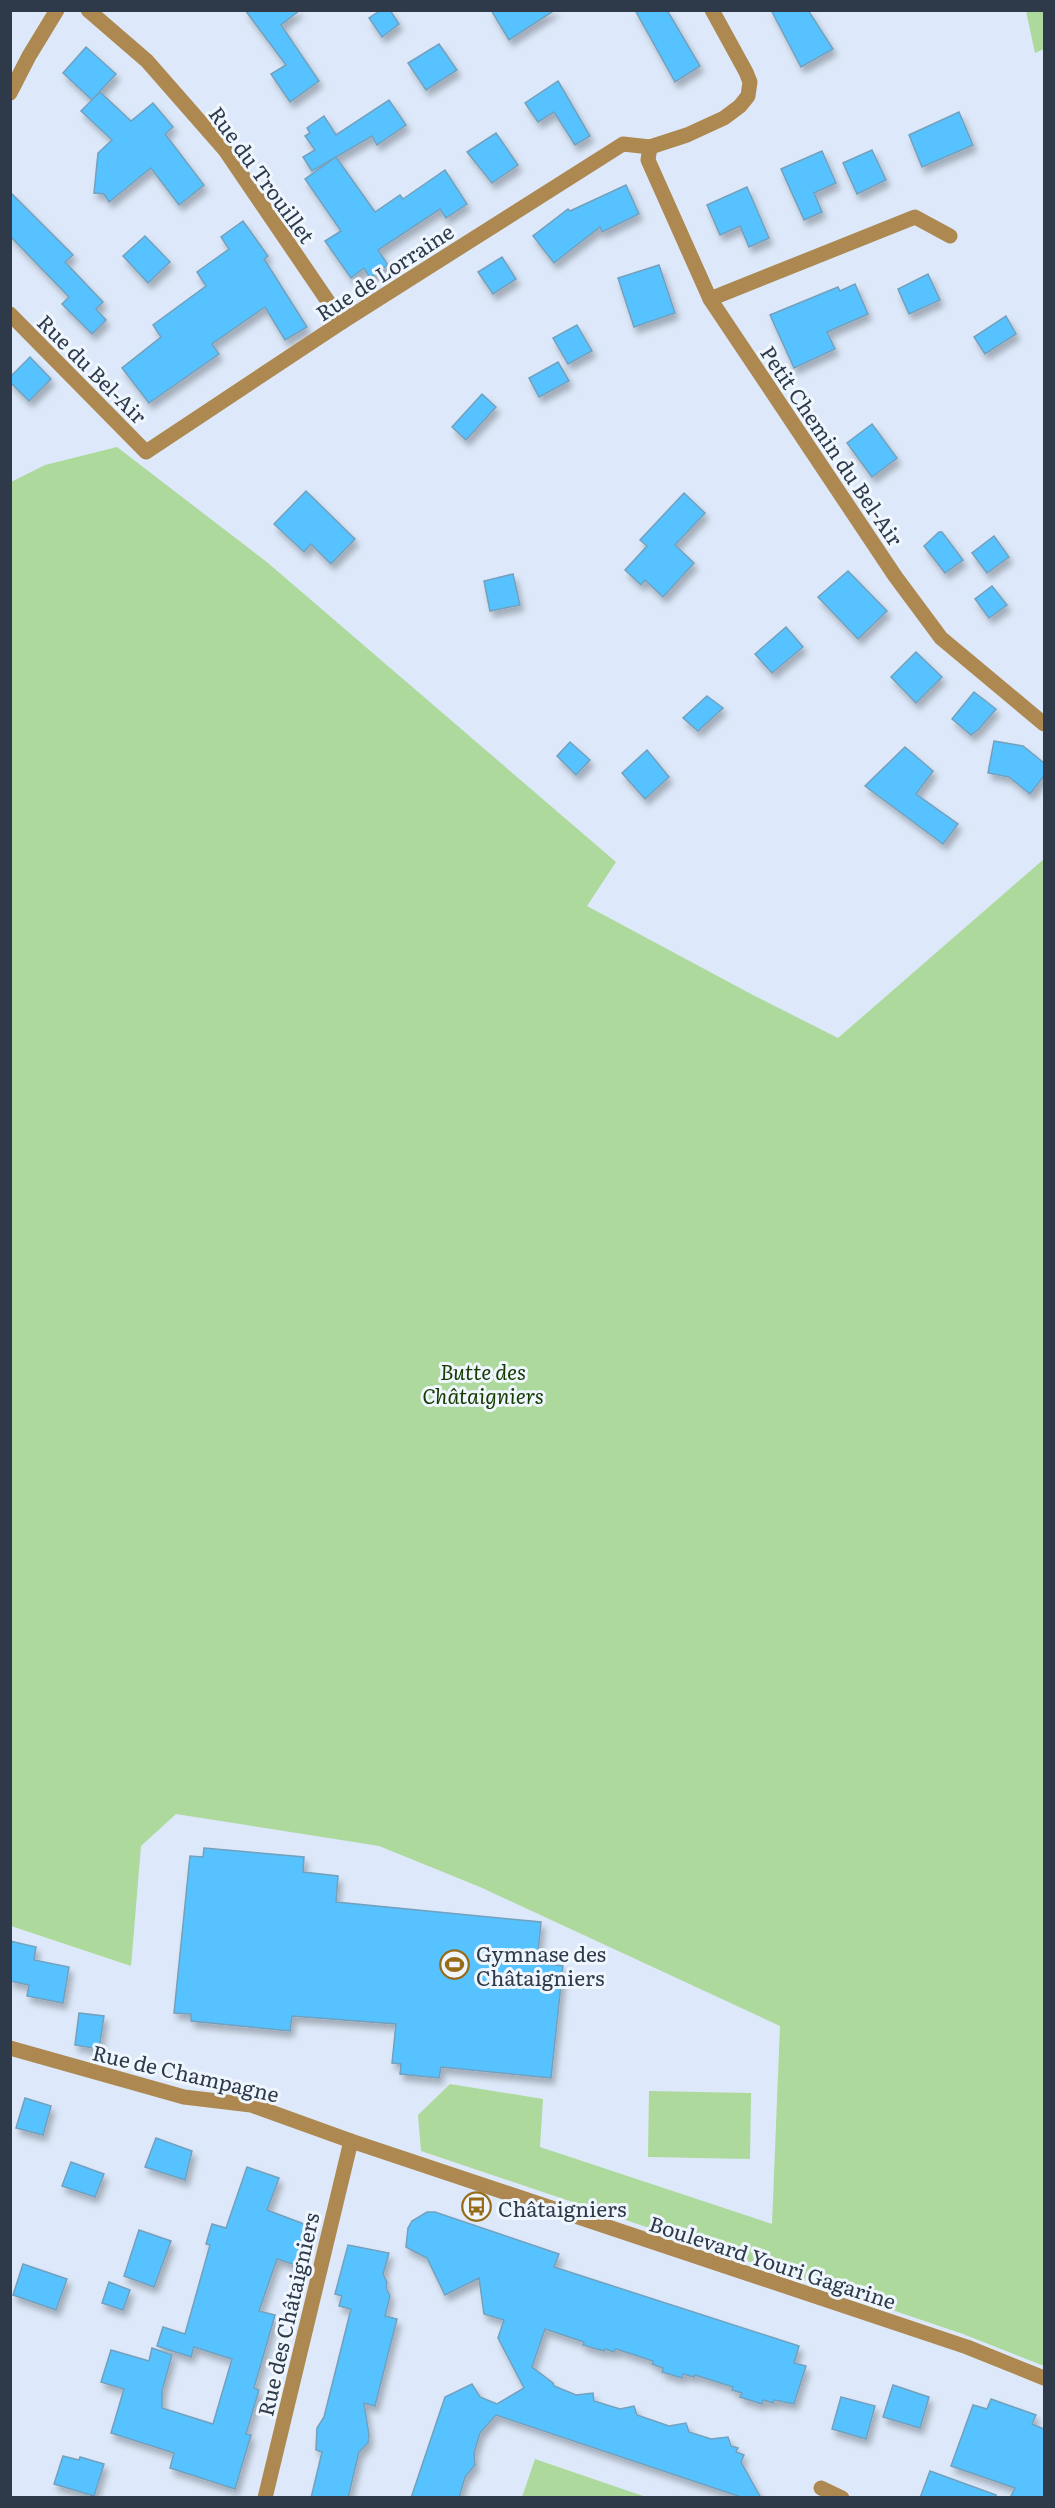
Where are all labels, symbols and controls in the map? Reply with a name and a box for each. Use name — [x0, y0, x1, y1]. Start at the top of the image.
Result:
street label: Rue du Trouillet — [203, 99, 324, 249]
street label: Rue de Lorraine — [309, 215, 459, 327]
street label: Rue du Bel-Air — [31, 306, 155, 430]
street label: Petit Chemin du Bel-Air — [754, 339, 912, 551]
park label: Butte des Châtaigniers — [422, 1355, 544, 1410]
place label: Gymnase des Châtaigniers — [476, 1937, 606, 1992]
sports icon: Gymnase des Châtaigniers — [439, 1948, 471, 1980]
street label: Rue de Champagne — [90, 2035, 283, 2109]
bus stop icon: Châtaigniers — [461, 2191, 493, 2223]
place label: Châtaigniers — [498, 2192, 626, 2223]
street label: Boulevard Youri Gagarine — [646, 2206, 900, 2316]
street label: Rue des Châtaigniers — [249, 2209, 325, 2419]

